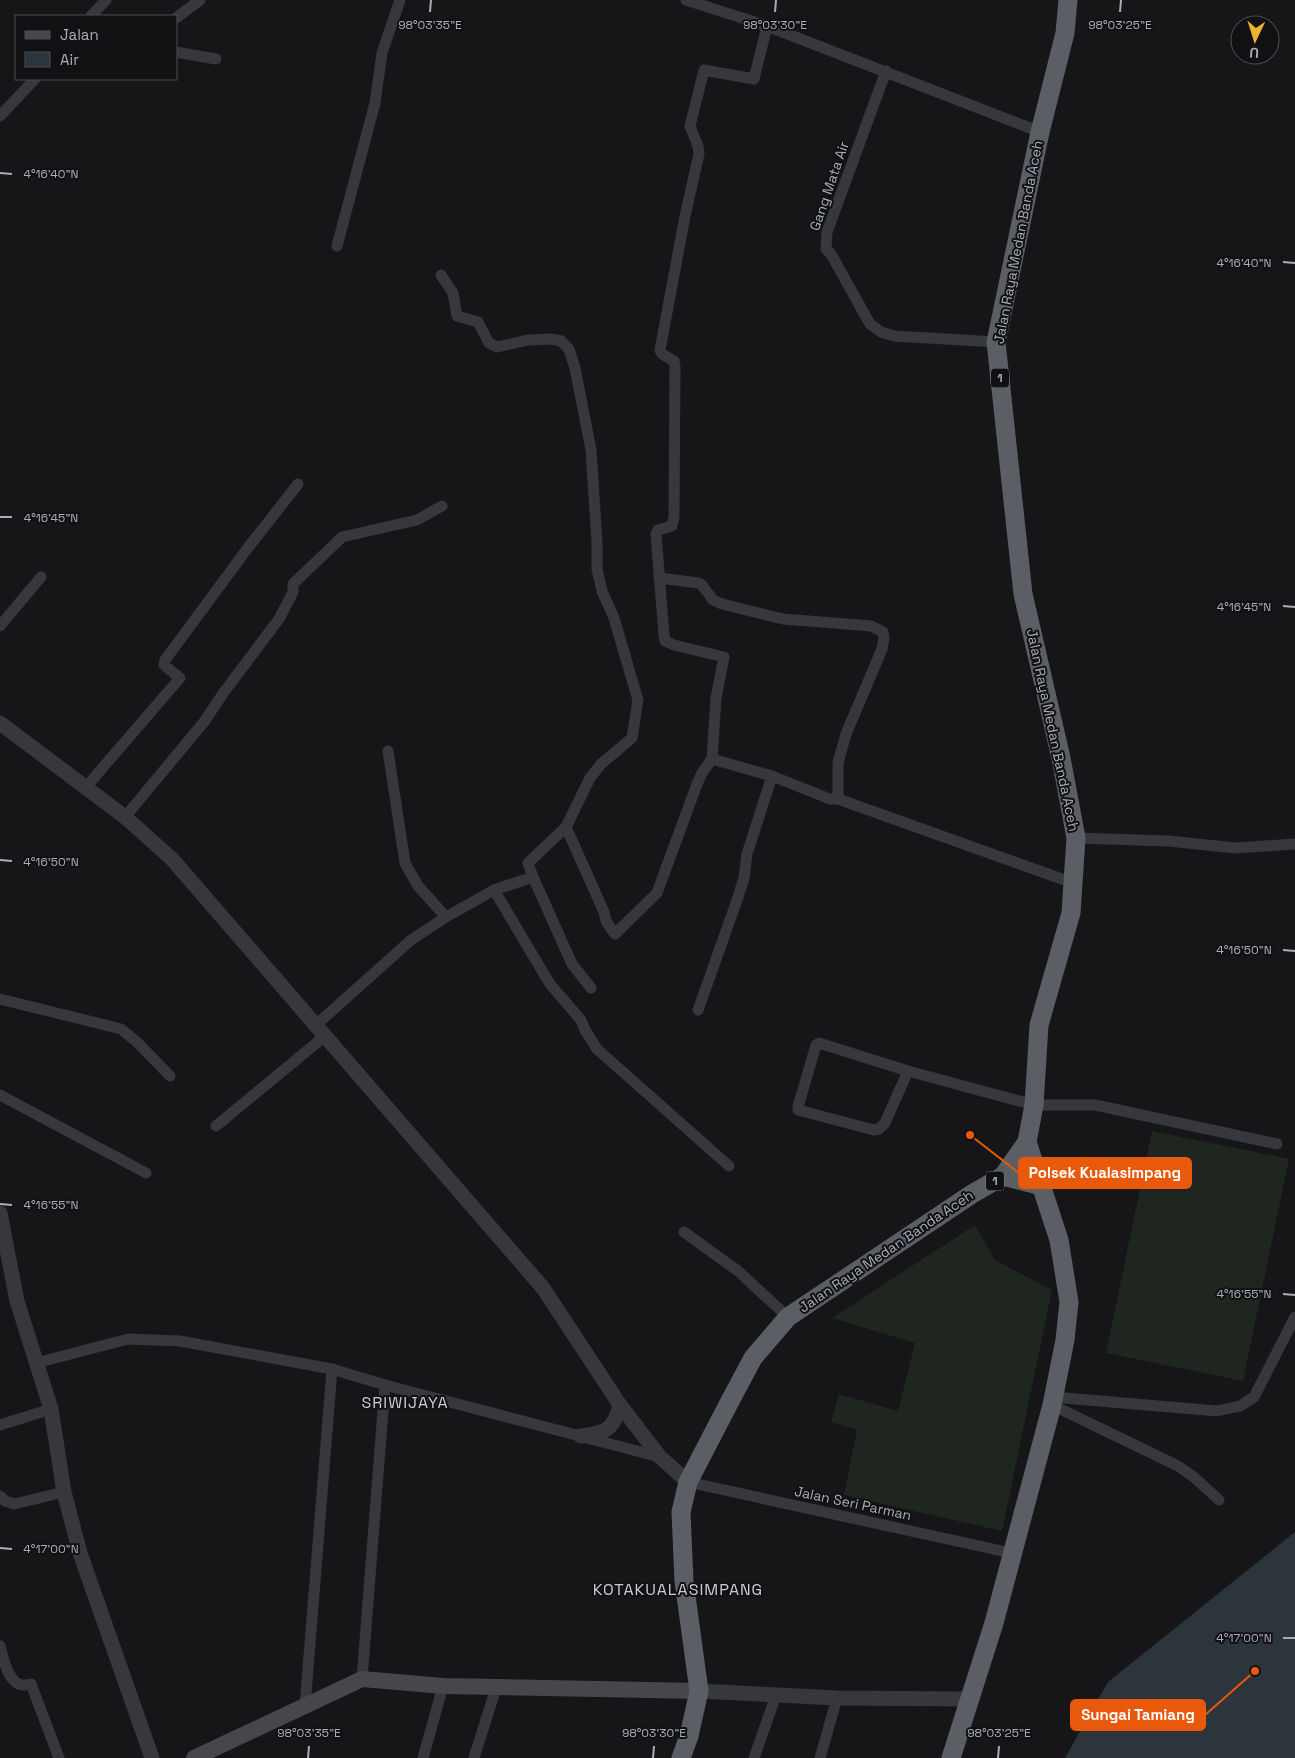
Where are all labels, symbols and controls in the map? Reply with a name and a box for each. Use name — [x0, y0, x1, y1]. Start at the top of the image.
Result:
legend — [15, 15, 178, 80]
north arrow — [1230, 15, 1280, 65]
text: 98°03'35"E — [398, 17, 462, 33]
text: 98°03'30"E — [743, 17, 807, 33]
text: 98°03'25"E — [1088, 17, 1152, 33]
text: Jalan — [60, 25, 99, 44]
text: U — [1249, 44, 1259, 62]
text: Air — [60, 50, 79, 69]
street label: Gang Mata Air — [805, 139, 853, 233]
street label: Jalan Raya Medan Banda Aceh — [989, 139, 1047, 345]
text: 4°16'40"N — [23, 166, 79, 182]
text: 4°16'40"N — [1216, 255, 1272, 271]
road number: 1 — [991, 368, 1009, 388]
text: 4°16'45"N — [24, 510, 78, 526]
text: 4°16'45"N — [1217, 599, 1271, 615]
street label: Jalan Raya Medan Banda Aceh — [1023, 627, 1083, 833]
text: 4°16'50"N — [23, 854, 79, 870]
text: 4°16'50"N — [1216, 942, 1272, 958]
callout: Polsek Kualasimpang — [1019, 1158, 1191, 1188]
text: Polsek Kualasimpang — [1029, 1163, 1181, 1182]
road number: 1 — [986, 1172, 1004, 1190]
street label: Jalan Raya Medan Banda Aceh — [795, 1186, 977, 1316]
text: 4°16'55"N — [24, 1197, 78, 1213]
text: 4°16'55"N — [1217, 1286, 1271, 1302]
district label: SRIWIJAYA — [361, 1392, 449, 1413]
street label: Jalan Seri Parman — [793, 1482, 913, 1524]
text: 4°17'00"N — [23, 1541, 79, 1557]
district label: KOTAKUALASIMPANG — [593, 1579, 763, 1600]
text: 4°17'00"N — [1216, 1630, 1272, 1646]
callout: Sungai Tamiang — [1071, 1700, 1205, 1730]
text: Sungai Tamiang — [1081, 1705, 1195, 1724]
text: 98°03'35"E — [277, 1725, 341, 1741]
text: 98°03'30"E — [622, 1725, 686, 1741]
text: 98°03'25"E — [967, 1725, 1031, 1741]

